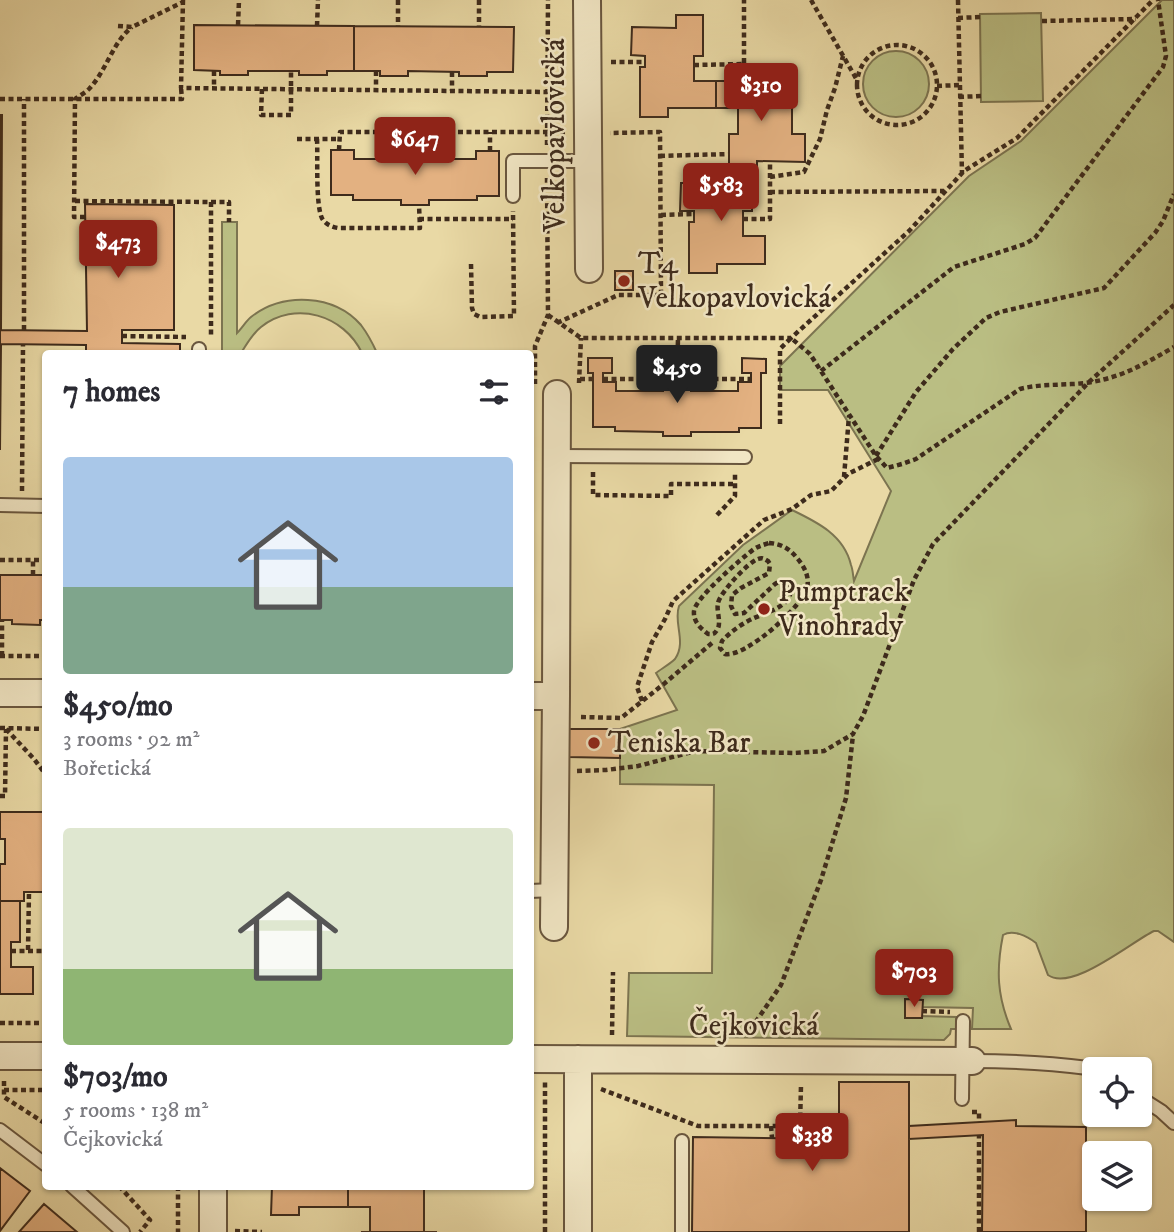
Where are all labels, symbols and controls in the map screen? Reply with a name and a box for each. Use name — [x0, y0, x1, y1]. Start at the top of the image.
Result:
street label: Velkopavlovická — [537, 38, 574, 233]
pin: $310 — [720, 64, 802, 123]
text: $310 — [740, 71, 782, 100]
pin: $647 — [374, 118, 456, 177]
text: $647 — [390, 125, 440, 154]
pin: $583 — [680, 164, 762, 223]
text: $583 — [699, 171, 743, 200]
pin: $473 — [77, 220, 159, 280]
text: $473 — [95, 228, 141, 257]
place label: T4 Velkopavlovická — [637, 246, 832, 317]
marker: T4 Velkopavlovická — [616, 273, 632, 289]
pin: $450 — [636, 346, 718, 405]
text: $450 — [652, 353, 702, 382]
icon: filters — [475, 373, 513, 411]
text: 7 homes — [63, 374, 160, 411]
icon: home — [225, 502, 351, 628]
place label: Pumptrack Vinohrady — [777, 574, 909, 645]
marker: Pumptrack Vinohrady — [756, 601, 772, 617]
text: $450/mo — [63, 688, 173, 725]
text: 3 rooms · 92 m² — [63, 725, 200, 754]
place label: Teniska Bar — [608, 725, 750, 762]
marker: Teniska Bar — [586, 735, 602, 751]
text: Bořetická — [63, 754, 151, 783]
icon: home — [225, 873, 351, 999]
pin: $703 — [873, 950, 955, 1009]
text: $703 — [891, 957, 937, 986]
street label: Čejkovická — [689, 1006, 819, 1045]
map controls — [1082, 1057, 1152, 1211]
button: locate — [1082, 1057, 1152, 1127]
text: $703/mo — [63, 1059, 168, 1096]
text: 5 rooms · 138 m² — [63, 1096, 208, 1125]
pin: $338 — [771, 1114, 853, 1173]
text: $338 — [791, 1121, 833, 1150]
text: Čejkovická — [63, 1125, 163, 1154]
button: layers — [1082, 1141, 1152, 1211]

